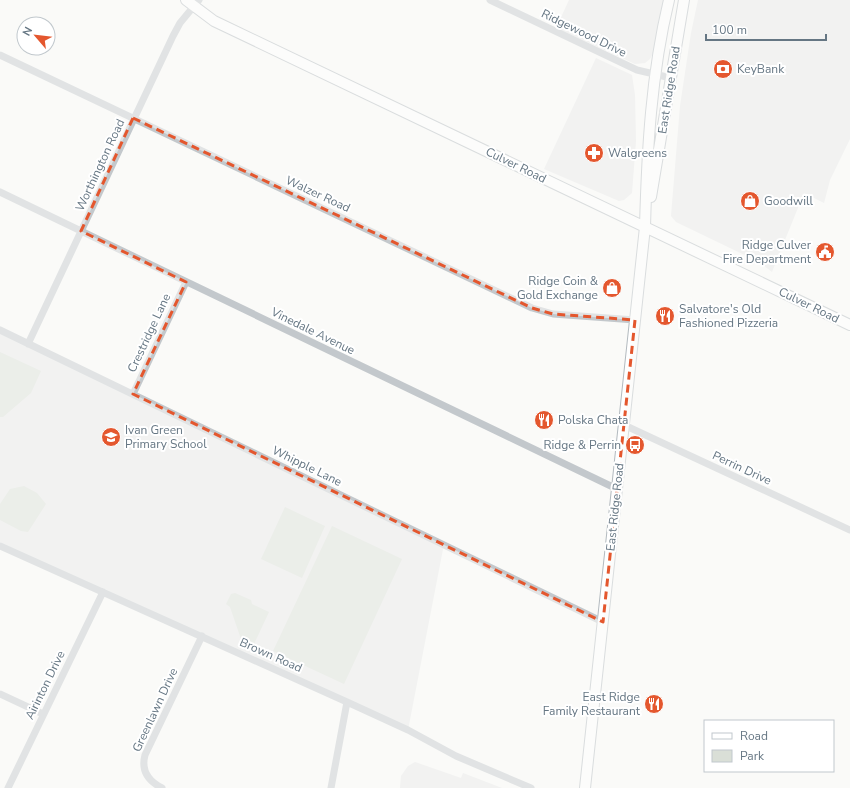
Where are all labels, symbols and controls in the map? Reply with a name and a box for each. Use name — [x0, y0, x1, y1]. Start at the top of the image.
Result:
street label: Ridgewood Drive — [539, 5, 629, 61]
north arrow — [16, 16, 56, 56]
scale bar — [706, 16, 826, 42]
text: 100 m — [712, 22, 747, 38]
text: N — [19, 24, 36, 39]
street label: East Ridge Road — [654, 45, 684, 135]
bank icon: KeyBank — [712, 58, 734, 80]
place label: KeyBank — [737, 61, 785, 77]
street label: Worthington Road — [72, 116, 128, 214]
pharmacy icon: Walgreens — [583, 142, 605, 164]
street label: Culver Road — [483, 143, 549, 187]
place label: Walgreens — [608, 145, 667, 161]
street label: Walzer Road — [283, 172, 353, 216]
shop icon: Goodwill — [739, 190, 761, 212]
place label: Goodwill — [764, 193, 813, 209]
place label: Ridge Culver Fire Department — [723, 237, 812, 267]
public building icon: Ridge Culver Fire Department — [814, 241, 836, 263]
place label: Ridge Coin & Gold Exchange — [517, 273, 599, 303]
shop icon: Ridge Coin & Gold Exchange — [601, 277, 623, 299]
street label: Culver Road — [776, 283, 842, 327]
street label: Crestridge Lane — [124, 291, 174, 375]
place label: Salvatore's Old Fashioned Pizzeria — [679, 301, 778, 331]
street label: Vinedale Avenue — [268, 303, 358, 358]
restaurant icon: Salvatore's Old Fashioned Pizzeria — [654, 305, 676, 327]
restaurant icon: Polska Chata — [533, 409, 555, 431]
place label: Polska Chata — [558, 412, 628, 428]
place label: Ivan Green Primary School — [125, 422, 207, 452]
school or university icon: Ivan Green Primary School — [100, 426, 122, 448]
bus stop icon: Ridge & Perrin — [624, 434, 646, 456]
place label: Ridge & Perrin — [543, 437, 621, 453]
street label: Whipple Lane — [269, 442, 345, 490]
street label: Perrin Drive — [710, 447, 774, 489]
street label: East Ridge Road — [602, 462, 628, 552]
street label: Brown Road — [237, 634, 305, 676]
street label: Airinton Drive — [21, 648, 69, 722]
street label: Greenlawn Drive — [129, 665, 181, 755]
place label: East Ridge Family Restaurant — [543, 689, 641, 719]
restaurant icon: East Ridge Family Restaurant — [643, 693, 665, 715]
legend — [704, 720, 834, 772]
text: Road — [740, 728, 768, 744]
text: Park — [740, 748, 765, 764]

